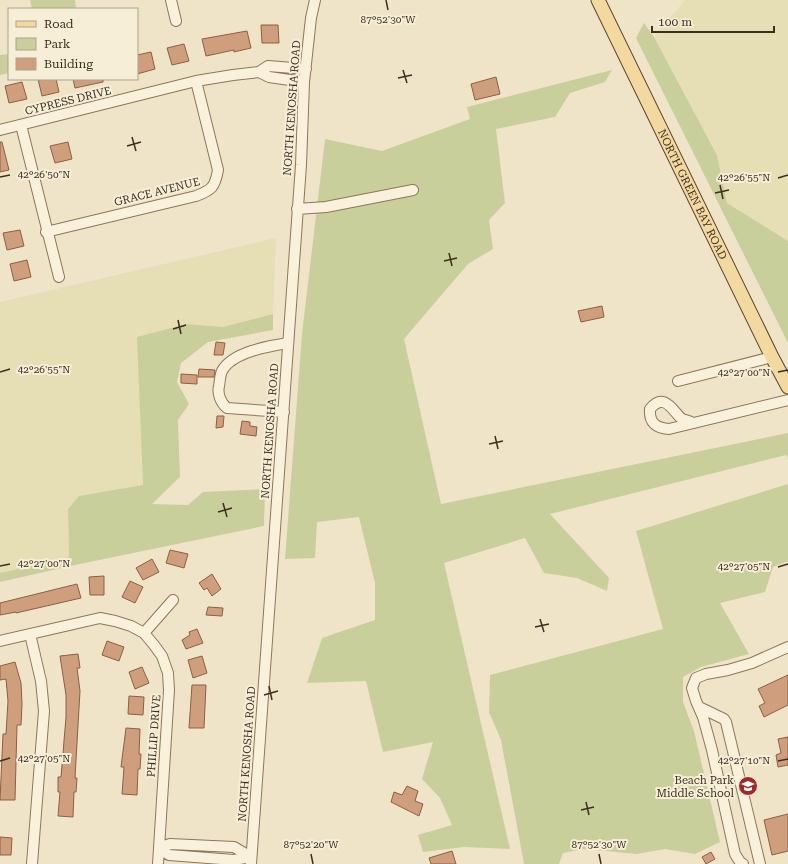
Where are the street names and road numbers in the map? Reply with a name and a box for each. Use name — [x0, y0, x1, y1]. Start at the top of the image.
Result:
street label: NORTH KENOSHA ROAD — [281, 40, 303, 176]
street label: CYPRESS DRIVE — [23, 84, 113, 118]
street label: NORTH GREEN BAY ROAD — [655, 127, 730, 261]
street label: GRACE AVENUE — [113, 175, 201, 209]
street label: NORTH KENOSHA ROAD — [259, 363, 281, 499]
street label: NORTH KENOSHA ROAD — [236, 686, 258, 822]
street label: PHILLIP DRIVE — [145, 694, 163, 778]

